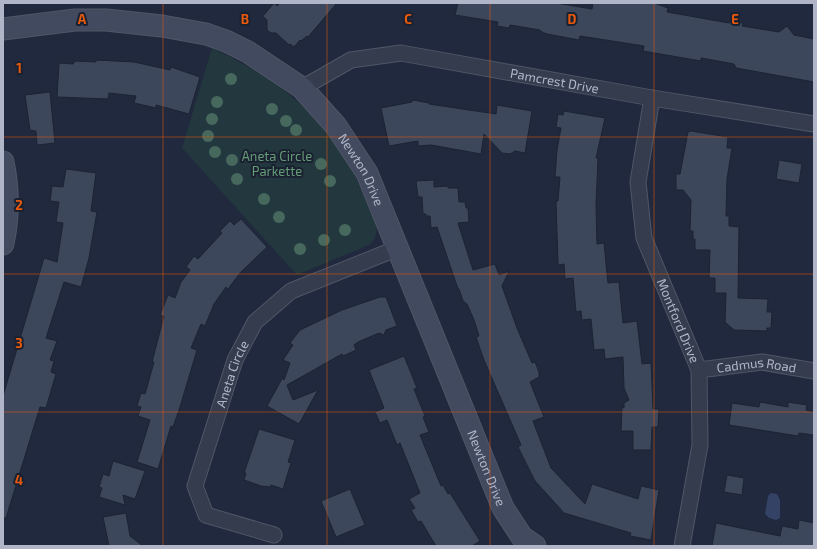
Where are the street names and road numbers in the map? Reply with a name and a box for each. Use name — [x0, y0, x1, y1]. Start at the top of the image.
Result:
street label: Pamcrest Drive — [509, 65, 600, 96]
street label: Newton Drive — [335, 130, 387, 208]
street label: Montford Drive — [654, 276, 703, 365]
street label: Aneta Circle — [212, 338, 252, 409]
street label: Cadmus Road — [716, 354, 798, 376]
street label: Newton Drive — [464, 428, 509, 508]

